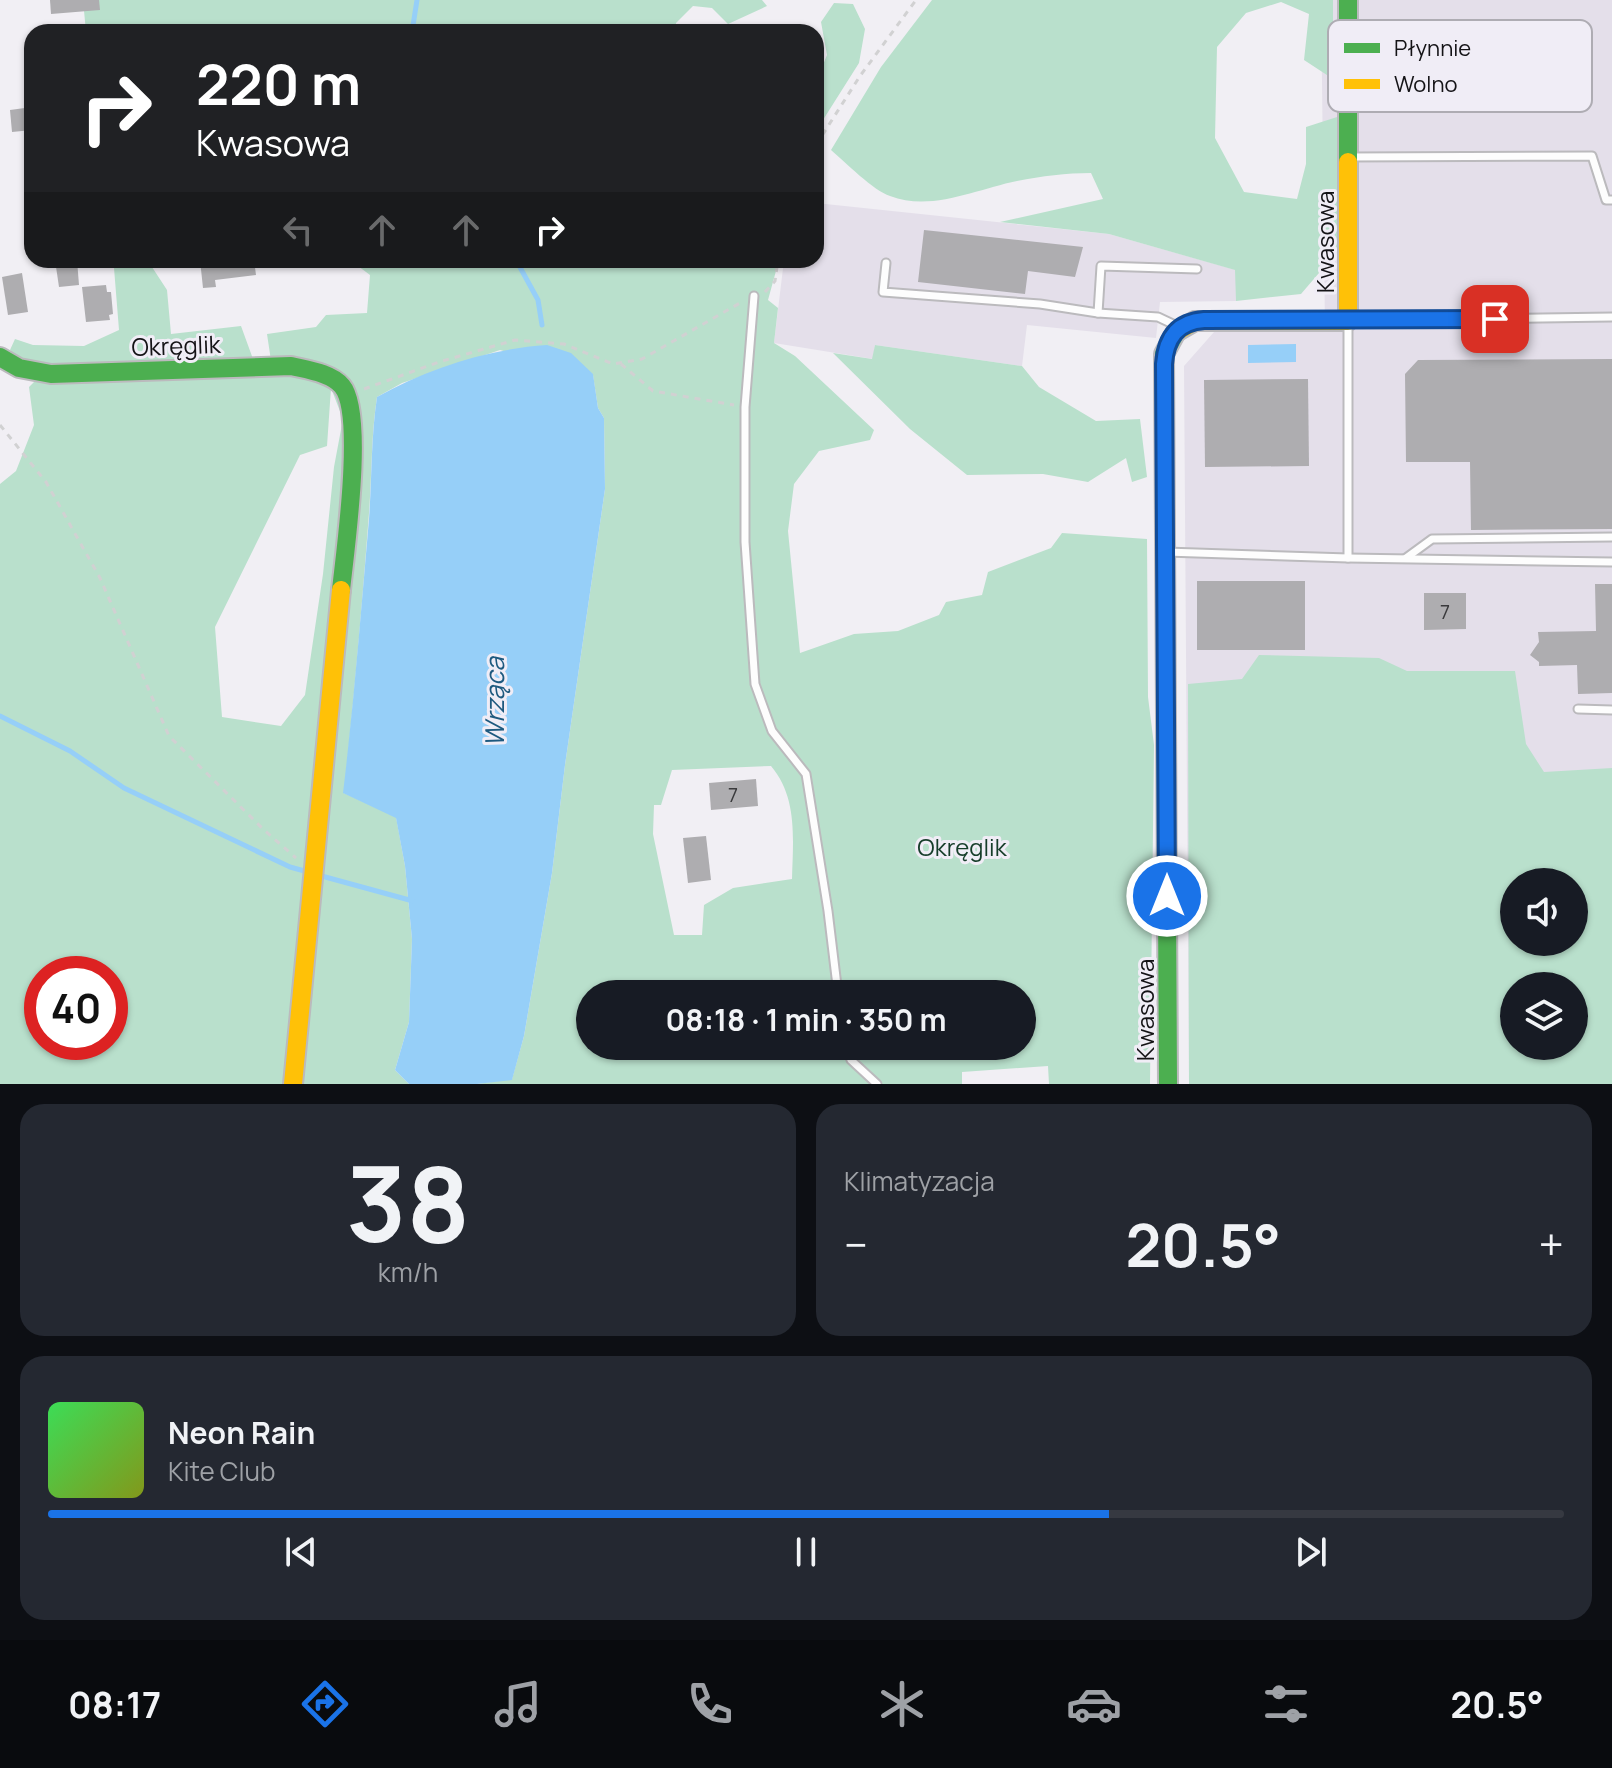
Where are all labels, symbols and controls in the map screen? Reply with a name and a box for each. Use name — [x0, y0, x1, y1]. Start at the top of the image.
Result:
legend — [1328, 20, 1592, 112]
text: Płynnie — [1394, 33, 1471, 63]
text: 220 m — [196, 45, 361, 122]
icon: right — [64, 56, 168, 160]
text: Wolno — [1394, 69, 1457, 99]
text: Kwasowa — [196, 118, 350, 167]
street label: Kwasowa — [1308, 191, 1341, 293]
icon: left — [276, 208, 320, 252]
icon: ahead — [360, 208, 404, 252]
icon: ahead — [444, 208, 488, 252]
icon: right — [528, 208, 572, 252]
pin — [1461, 285, 1529, 353]
icon: arrive — [1473, 297, 1517, 341]
street label: Okręglik — [131, 327, 222, 363]
house number: 7 — [1440, 598, 1450, 625]
water label: Wrząca — [476, 656, 512, 747]
house number: 7 — [728, 781, 738, 808]
park label: Okręglik — [917, 830, 1008, 863]
position arrow — [1125, 854, 1209, 938]
map controls — [1500, 868, 1588, 1060]
button: sound — [1500, 868, 1588, 956]
speed limit sign: 40 — [24, 956, 128, 1060]
street label: Kwasowa — [1128, 959, 1161, 1061]
button: layers — [1500, 972, 1588, 1060]
text: 08:18 · 1 min · 350 m — [666, 999, 946, 1040]
text: 38 — [346, 1131, 470, 1273]
text: Klimatyzacja — [844, 1163, 995, 1199]
text: 20.5° — [1125, 1203, 1281, 1285]
text: − — [844, 1214, 868, 1274]
text: + — [1539, 1214, 1564, 1274]
text: km/h — [378, 1254, 438, 1290]
text: Neon Rain — [168, 1412, 315, 1453]
text: Kite Club — [168, 1453, 275, 1489]
icon: previous — [279, 1530, 323, 1574]
icon: pause — [784, 1530, 828, 1574]
icon: next — [1289, 1530, 1333, 1574]
icon: directions — [297, 1676, 353, 1732]
icon: music — [490, 1676, 546, 1732]
icon: phone — [682, 1676, 738, 1732]
icon: climate — [874, 1676, 930, 1732]
icon: car — [1066, 1676, 1122, 1732]
icon: filters — [1258, 1676, 1314, 1732]
text: 08:17 — [68, 1680, 161, 1729]
text: 20.5° — [1450, 1680, 1544, 1729]

